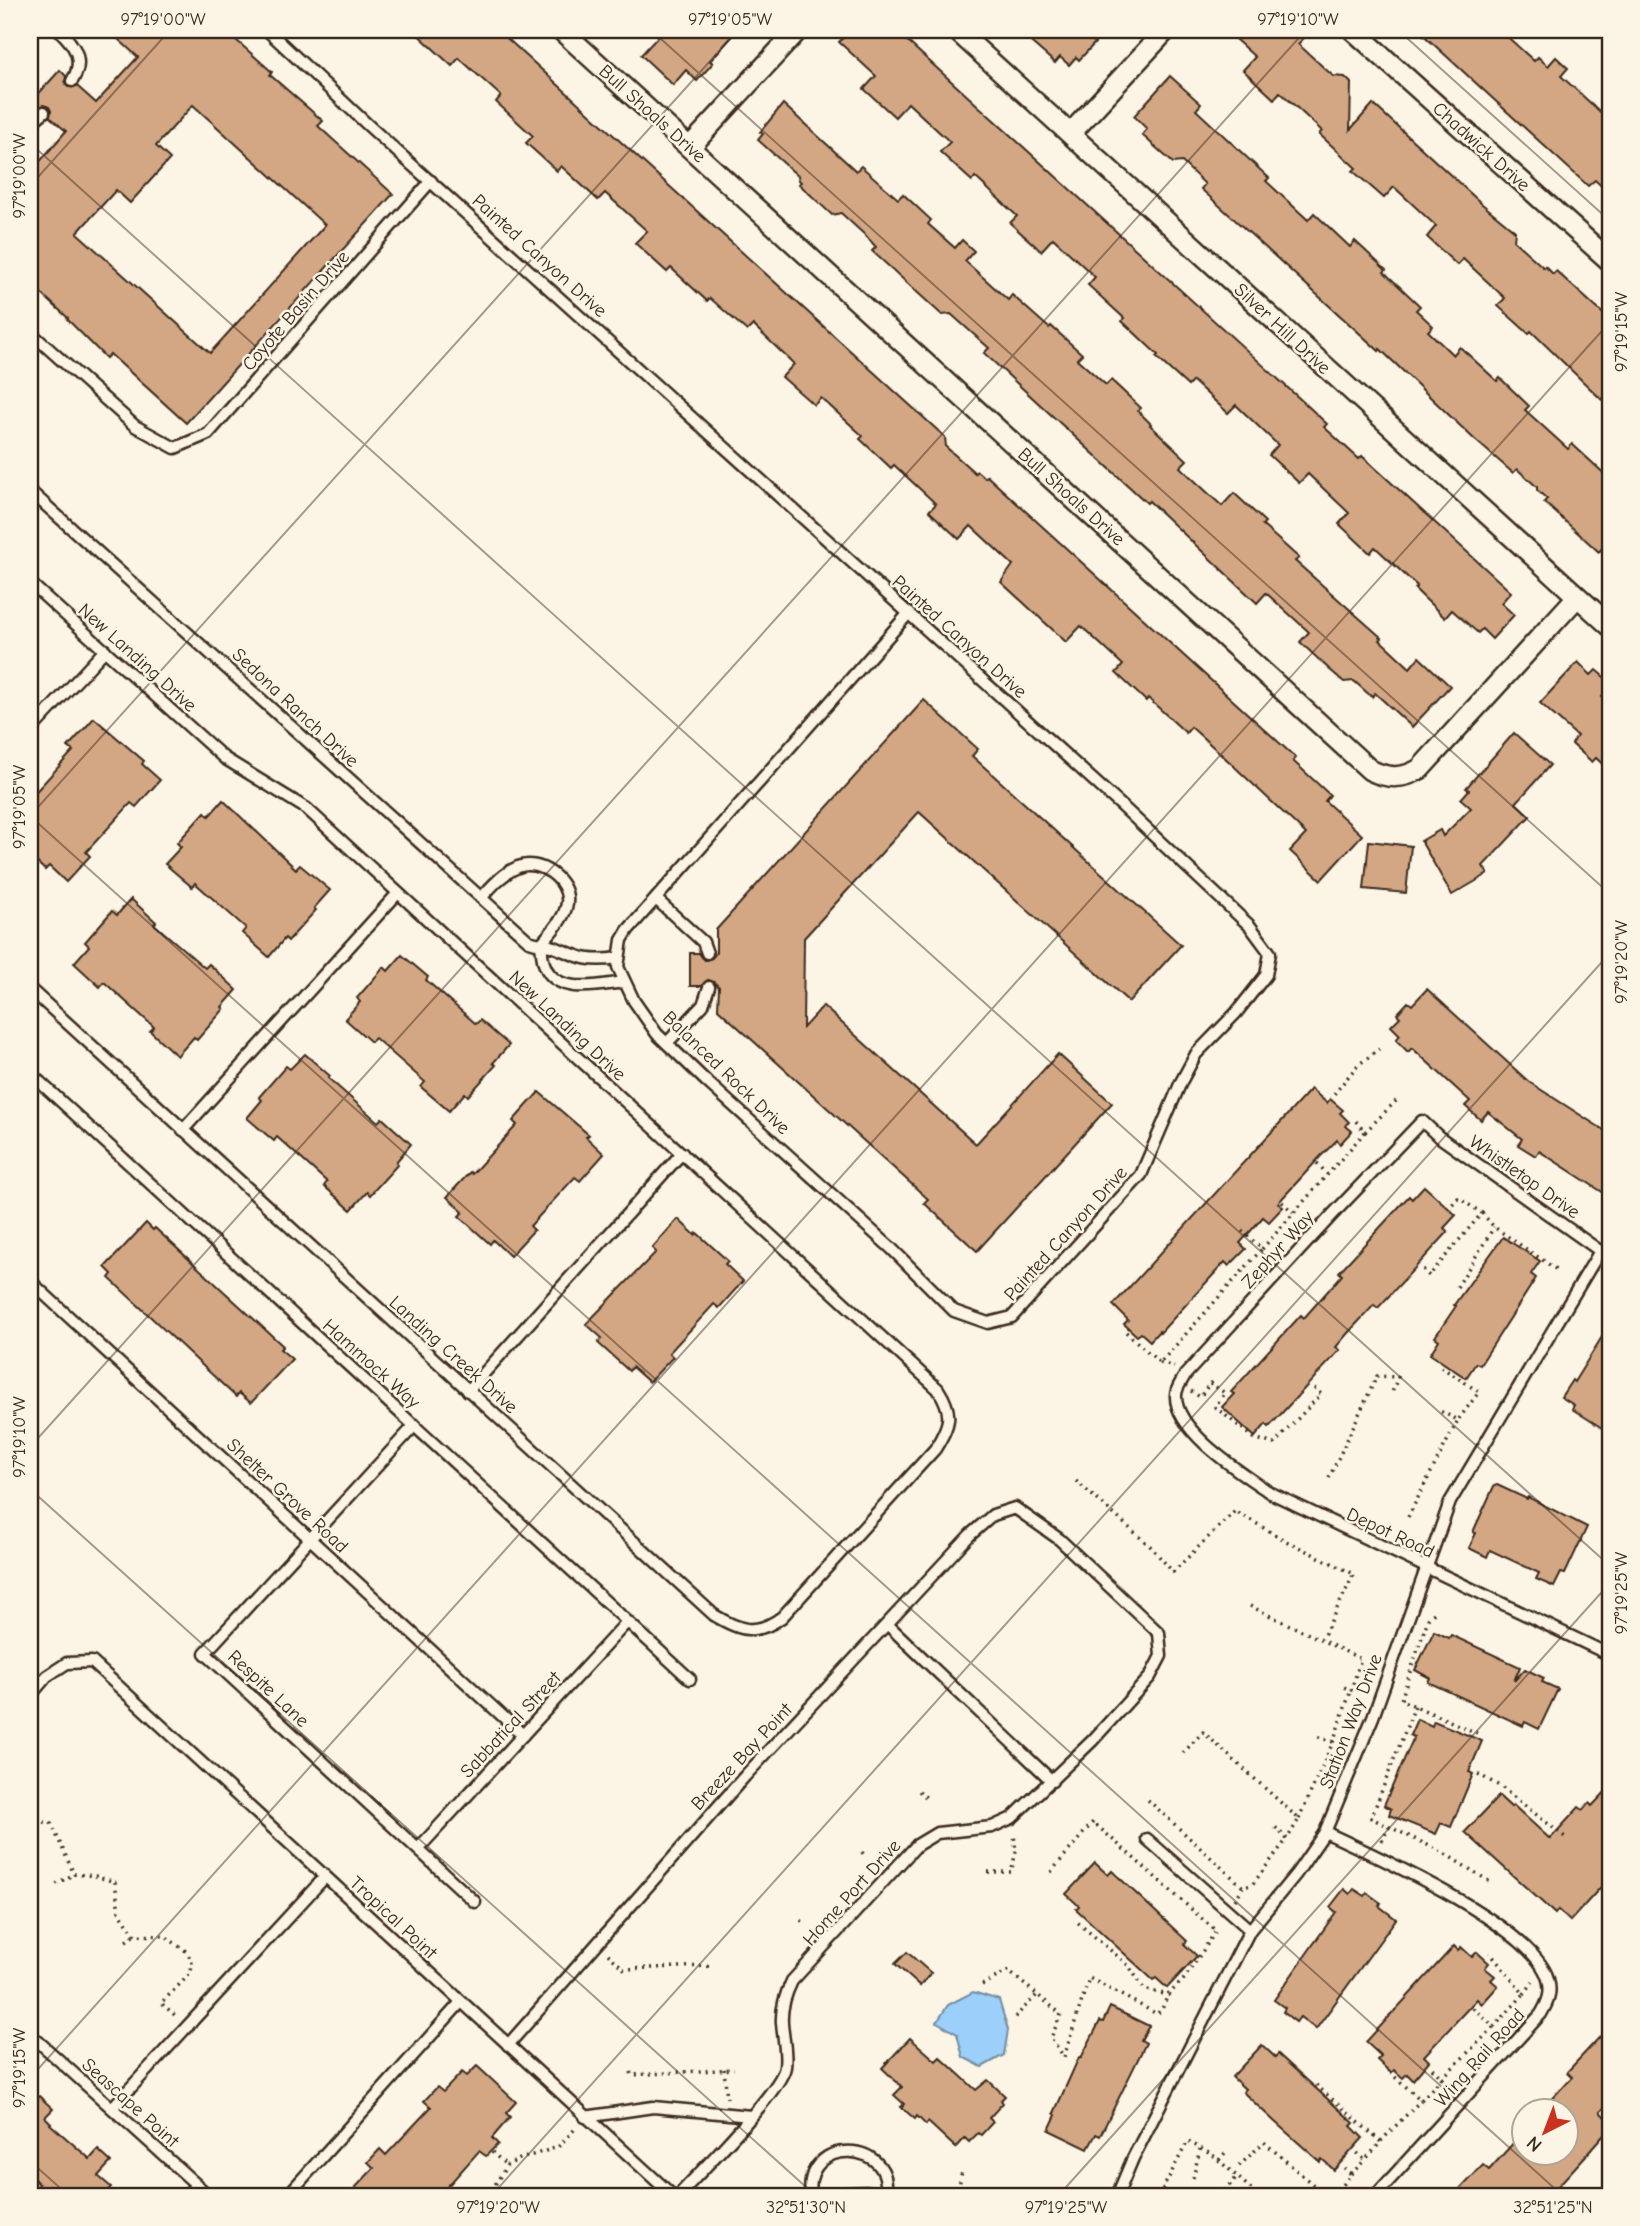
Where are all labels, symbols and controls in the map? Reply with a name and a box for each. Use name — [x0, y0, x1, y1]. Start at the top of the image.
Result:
text: 97°19'00"W — [120, 9, 206, 30]
text: 97°19'05"W — [688, 9, 772, 30]
text: 97°19'10"W — [1257, 9, 1339, 30]
street label: Bull Shoals Drive — [594, 60, 710, 167]
street label: Chadwick Drive — [1428, 97, 1534, 196]
text: 97°19'00"W — [9, 133, 30, 219]
street label: Painted Canyon Drive — [468, 190, 611, 322]
street label: Coyote Basin Drive — [238, 246, 354, 375]
street label: Silver Hill Drive — [1230, 279, 1335, 379]
text: 97°19'15"W — [1611, 292, 1632, 372]
street label: Bull Shoals Drive — [1013, 443, 1129, 550]
street label: Painted Canyon Drive — [888, 571, 1031, 703]
street label: New Landing Drive — [74, 599, 201, 717]
street label: Sedona Ranch Drive — [228, 643, 363, 772]
text: 97°19'05"W — [9, 765, 30, 849]
text: 97°19'20"W — [1611, 920, 1632, 1004]
street label: New Landing Drive — [504, 966, 630, 1085]
street label: Balanced Rock Drive — [658, 1006, 794, 1139]
street label: Whistletop Drive — [1465, 1130, 1584, 1223]
street label: Painted Canyon Drive — [1000, 1162, 1132, 1305]
street label: Zephyr Way — [1237, 1206, 1319, 1293]
street label: Landing Creek Drive — [385, 1291, 522, 1418]
street label: Hammock Way — [318, 1314, 425, 1413]
text: 97°19'10"W — [9, 1396, 30, 1478]
street label: Shelter Grove Road — [222, 1434, 353, 1558]
street label: Depot Road — [1343, 1503, 1438, 1563]
text: 97°19'25"W — [1611, 1551, 1632, 1634]
street label: Respite Lane — [223, 1646, 313, 1732]
street label: Station Way Drive — [1315, 1651, 1387, 1792]
street label: Sabbatical Street — [456, 1667, 566, 1782]
street label: Breeze Bay Point — [687, 1698, 797, 1815]
street label: Home Port Drive — [798, 1835, 905, 1950]
street label: Tropical Point — [345, 1872, 442, 1964]
street label: Wing Rail Road — [1430, 2004, 1530, 2111]
text: 97°19'15"W — [9, 2028, 30, 2108]
street label: Seascape Point — [77, 2054, 184, 2152]
north arrow — [1510, 2096, 1580, 2166]
text: N — [1522, 2132, 1546, 2156]
text: 97°19'20"W — [456, 2197, 540, 2218]
text: 32°51'30"N — [766, 2197, 846, 2218]
text: 97°19'25"W — [1025, 2197, 1108, 2218]
text: 32°51'25"N — [1513, 2197, 1593, 2218]

